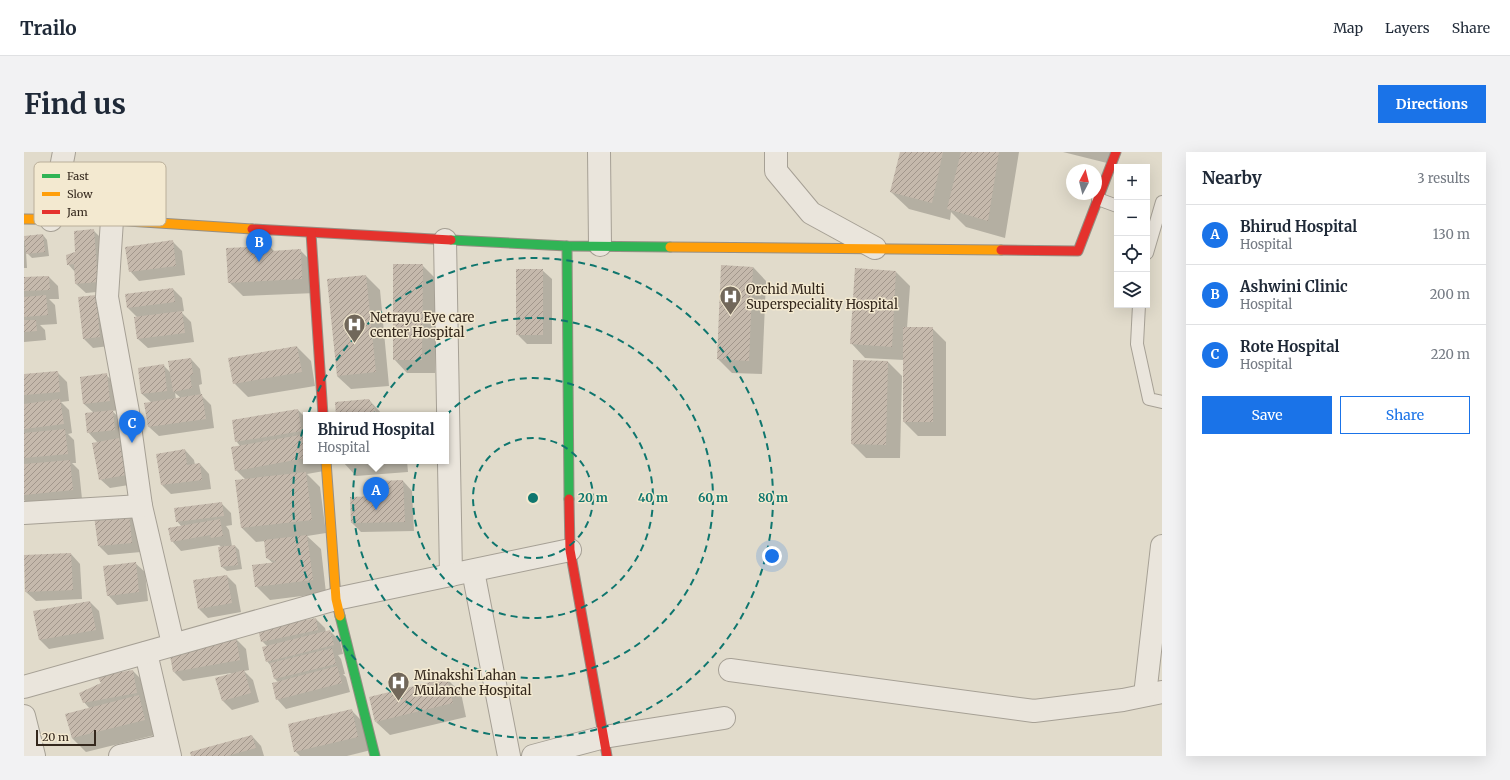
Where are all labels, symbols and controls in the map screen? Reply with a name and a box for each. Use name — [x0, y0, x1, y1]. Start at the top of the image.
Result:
text: Trailo — [20, 16, 77, 40]
text: Map — [1333, 19, 1363, 37]
text: Layers — [1385, 19, 1430, 37]
text: Share — [1452, 19, 1490, 37]
button: Directions — [1378, 85, 1486, 123]
text: Find us — [24, 86, 126, 122]
legend — [34, 162, 166, 226]
north arrow — [1066, 164, 1102, 200]
map controls — [1114, 164, 1150, 308]
button: + — [1114, 164, 1150, 200]
text: Nearby — [1202, 167, 1262, 189]
text: Fast — [67, 169, 90, 183]
text: 3 results — [1417, 170, 1470, 187]
text: Slow — [67, 187, 93, 201]
button: − — [1114, 200, 1150, 236]
text: Jam — [66, 205, 88, 219]
text: Bhirud Hospital — [1240, 217, 1357, 236]
text: A — [1210, 226, 1220, 243]
text: 130 m — [1433, 226, 1470, 243]
pin: B — [246, 229, 272, 262]
button: locate — [1114, 236, 1150, 272]
text: Hospital — [1240, 236, 1292, 253]
button: layers — [1114, 272, 1150, 308]
text: Ashwini Clinic — [1240, 277, 1348, 296]
place label: Orchid Multi Superspeciality Hospital — [746, 281, 898, 313]
hospital icon: Orchid Multi Superspeciality Hospital — [718, 283, 744, 316]
text: B — [1210, 286, 1220, 303]
text: 200 m — [1430, 286, 1470, 303]
text: Hospital — [1240, 296, 1292, 313]
place label: Netrayu Eye care center Hospital — [370, 309, 475, 341]
hospital icon: Netrayu Eye care center Hospital — [341, 311, 367, 344]
text: Rote Hospital — [1240, 337, 1339, 356]
text: C — [1211, 346, 1219, 363]
text: 220 m — [1431, 346, 1470, 363]
text: Hospital — [1240, 356, 1292, 373]
button: Save — [1202, 396, 1332, 434]
button: Share — [1340, 396, 1470, 434]
pin: C — [119, 410, 145, 443]
popup — [303, 412, 449, 464]
text: Bhirud Hospital — [317, 420, 435, 439]
text: Hospital — [317, 439, 370, 456]
pin: A — [363, 477, 389, 510]
text: 20 m — [578, 490, 608, 505]
text: 40 m — [638, 490, 668, 505]
text: 60 m — [698, 490, 728, 505]
text: 80 m — [758, 490, 788, 505]
centre of rings — [526, 491, 540, 505]
your location — [762, 546, 782, 566]
place label: Minakshi Lahan Mulanche Hospital — [414, 667, 531, 699]
hospital icon: Minakshi Lahan Mulanche Hospital — [385, 669, 411, 702]
scale bar — [36, 728, 96, 747]
text: 20 m — [42, 730, 69, 744]

